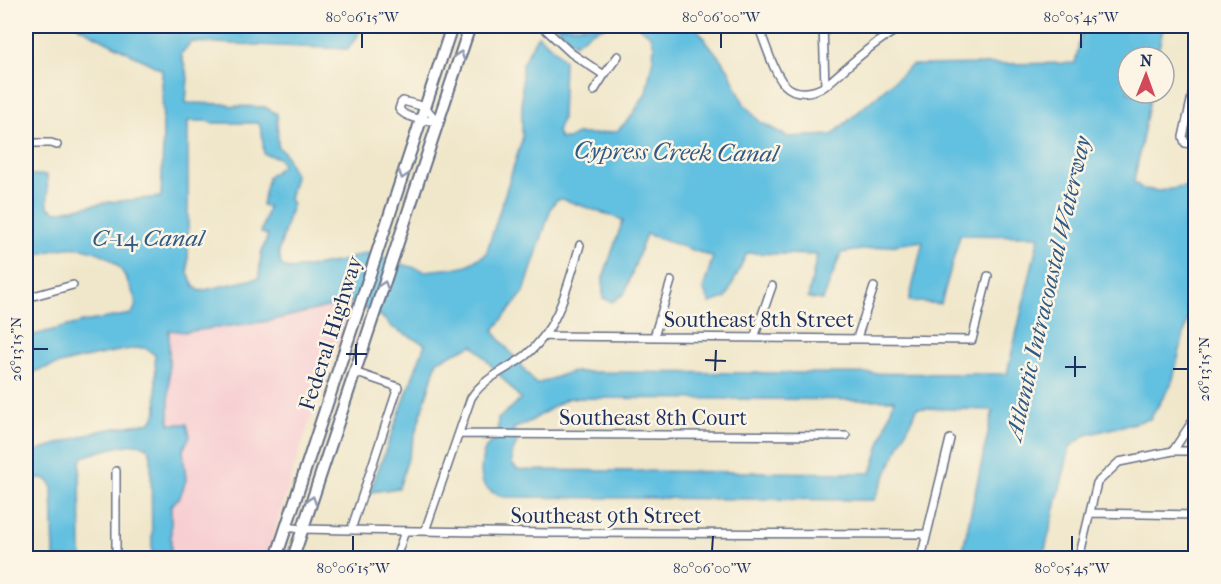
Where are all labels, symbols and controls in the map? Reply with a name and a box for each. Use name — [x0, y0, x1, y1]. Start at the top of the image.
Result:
text: 80°06'15"W — [325, 8, 400, 26]
text: 80°06'00"W — [682, 8, 761, 26]
text: 80°05'45"W — [1044, 8, 1120, 26]
north arrow — [1116, 45, 1176, 105]
one-way arrow — [452, 50, 465, 61]
text: N — [1140, 51, 1153, 70]
water label: Atlantic Intracoastal Waterway — [999, 132, 1097, 446]
water label: Cypress Creek Canal — [574, 136, 781, 168]
one-way arrow — [398, 169, 410, 180]
water label: C-14 Canal — [92, 224, 207, 252]
street label: Federal Highway — [294, 252, 369, 414]
one-way arrow — [376, 280, 389, 291]
street label: Southeast 8th Street — [664, 307, 854, 333]
text: 26°13'15"N — [7, 316, 25, 382]
text: 26°13'15"N — [1195, 336, 1213, 402]
street label: Southeast 8th Court — [559, 405, 747, 431]
one-way arrow — [305, 495, 317, 506]
street label: Southeast 9th Street — [510, 503, 702, 529]
text: 80°06'15"W — [316, 559, 391, 577]
text: 80°06'00"W — [673, 559, 752, 577]
text: 80°05'45"W — [1035, 559, 1111, 577]

